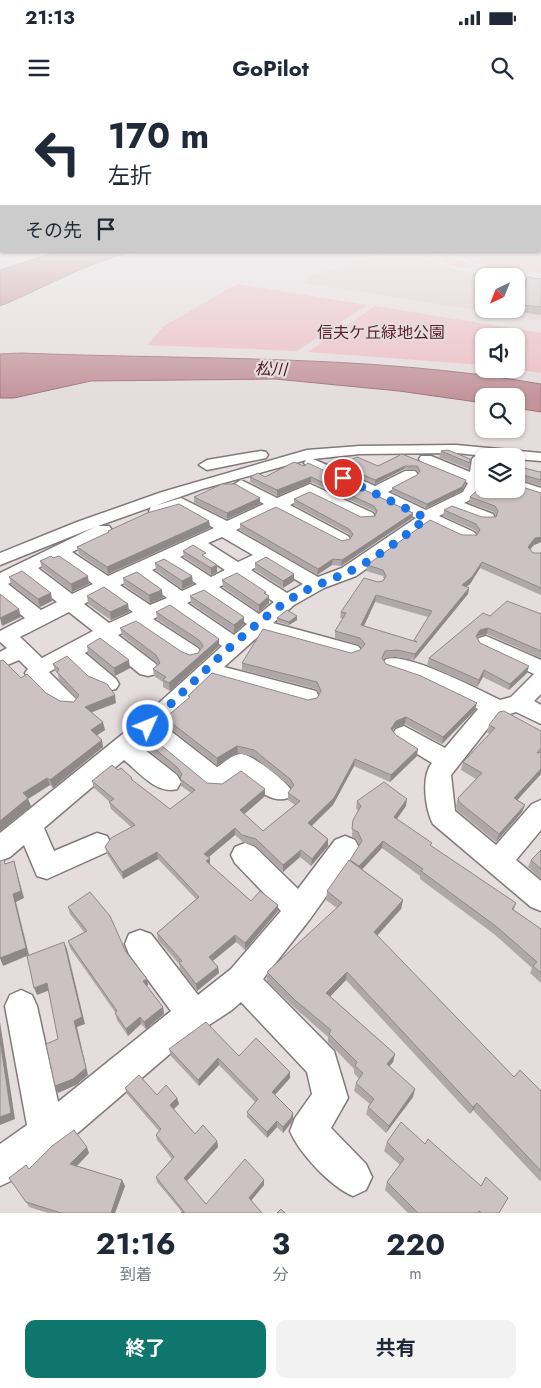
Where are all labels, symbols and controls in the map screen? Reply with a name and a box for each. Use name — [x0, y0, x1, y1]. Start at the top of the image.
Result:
text: 21:13 — [25, 4, 75, 31]
text: GoPilot — [232, 52, 309, 84]
icon: menu — [25, 54, 53, 82]
icon: search — [488, 54, 516, 82]
text: 170 m — [108, 111, 209, 161]
icon: left — [25, 120, 90, 185]
text: 左折 — [108, 159, 152, 191]
icon: arrive — [92, 215, 120, 243]
text: その先 — [25, 217, 82, 244]
north arrow — [475, 268, 525, 318]
map controls — [475, 268, 525, 498]
park label: 信夫ケ丘緑地公園 — [317, 321, 445, 344]
button: sound — [475, 328, 525, 378]
water label: 松川 — [255, 357, 289, 381]
button: search — [475, 388, 525, 438]
button: layers — [475, 448, 525, 498]
pin — [322, 457, 364, 499]
icon: arrive — [329, 464, 357, 492]
position arrow — [121, 699, 173, 751]
text: 21:16 — [96, 1222, 176, 1265]
text: 3 — [272, 1222, 290, 1265]
text: 220 — [386, 1223, 445, 1266]
text: m — [409, 1262, 422, 1285]
text: 到着 — [120, 1263, 152, 1286]
text: 分 — [273, 1263, 289, 1286]
button: 終了 — [25, 1320, 266, 1378]
button: 共有 — [276, 1320, 516, 1378]

